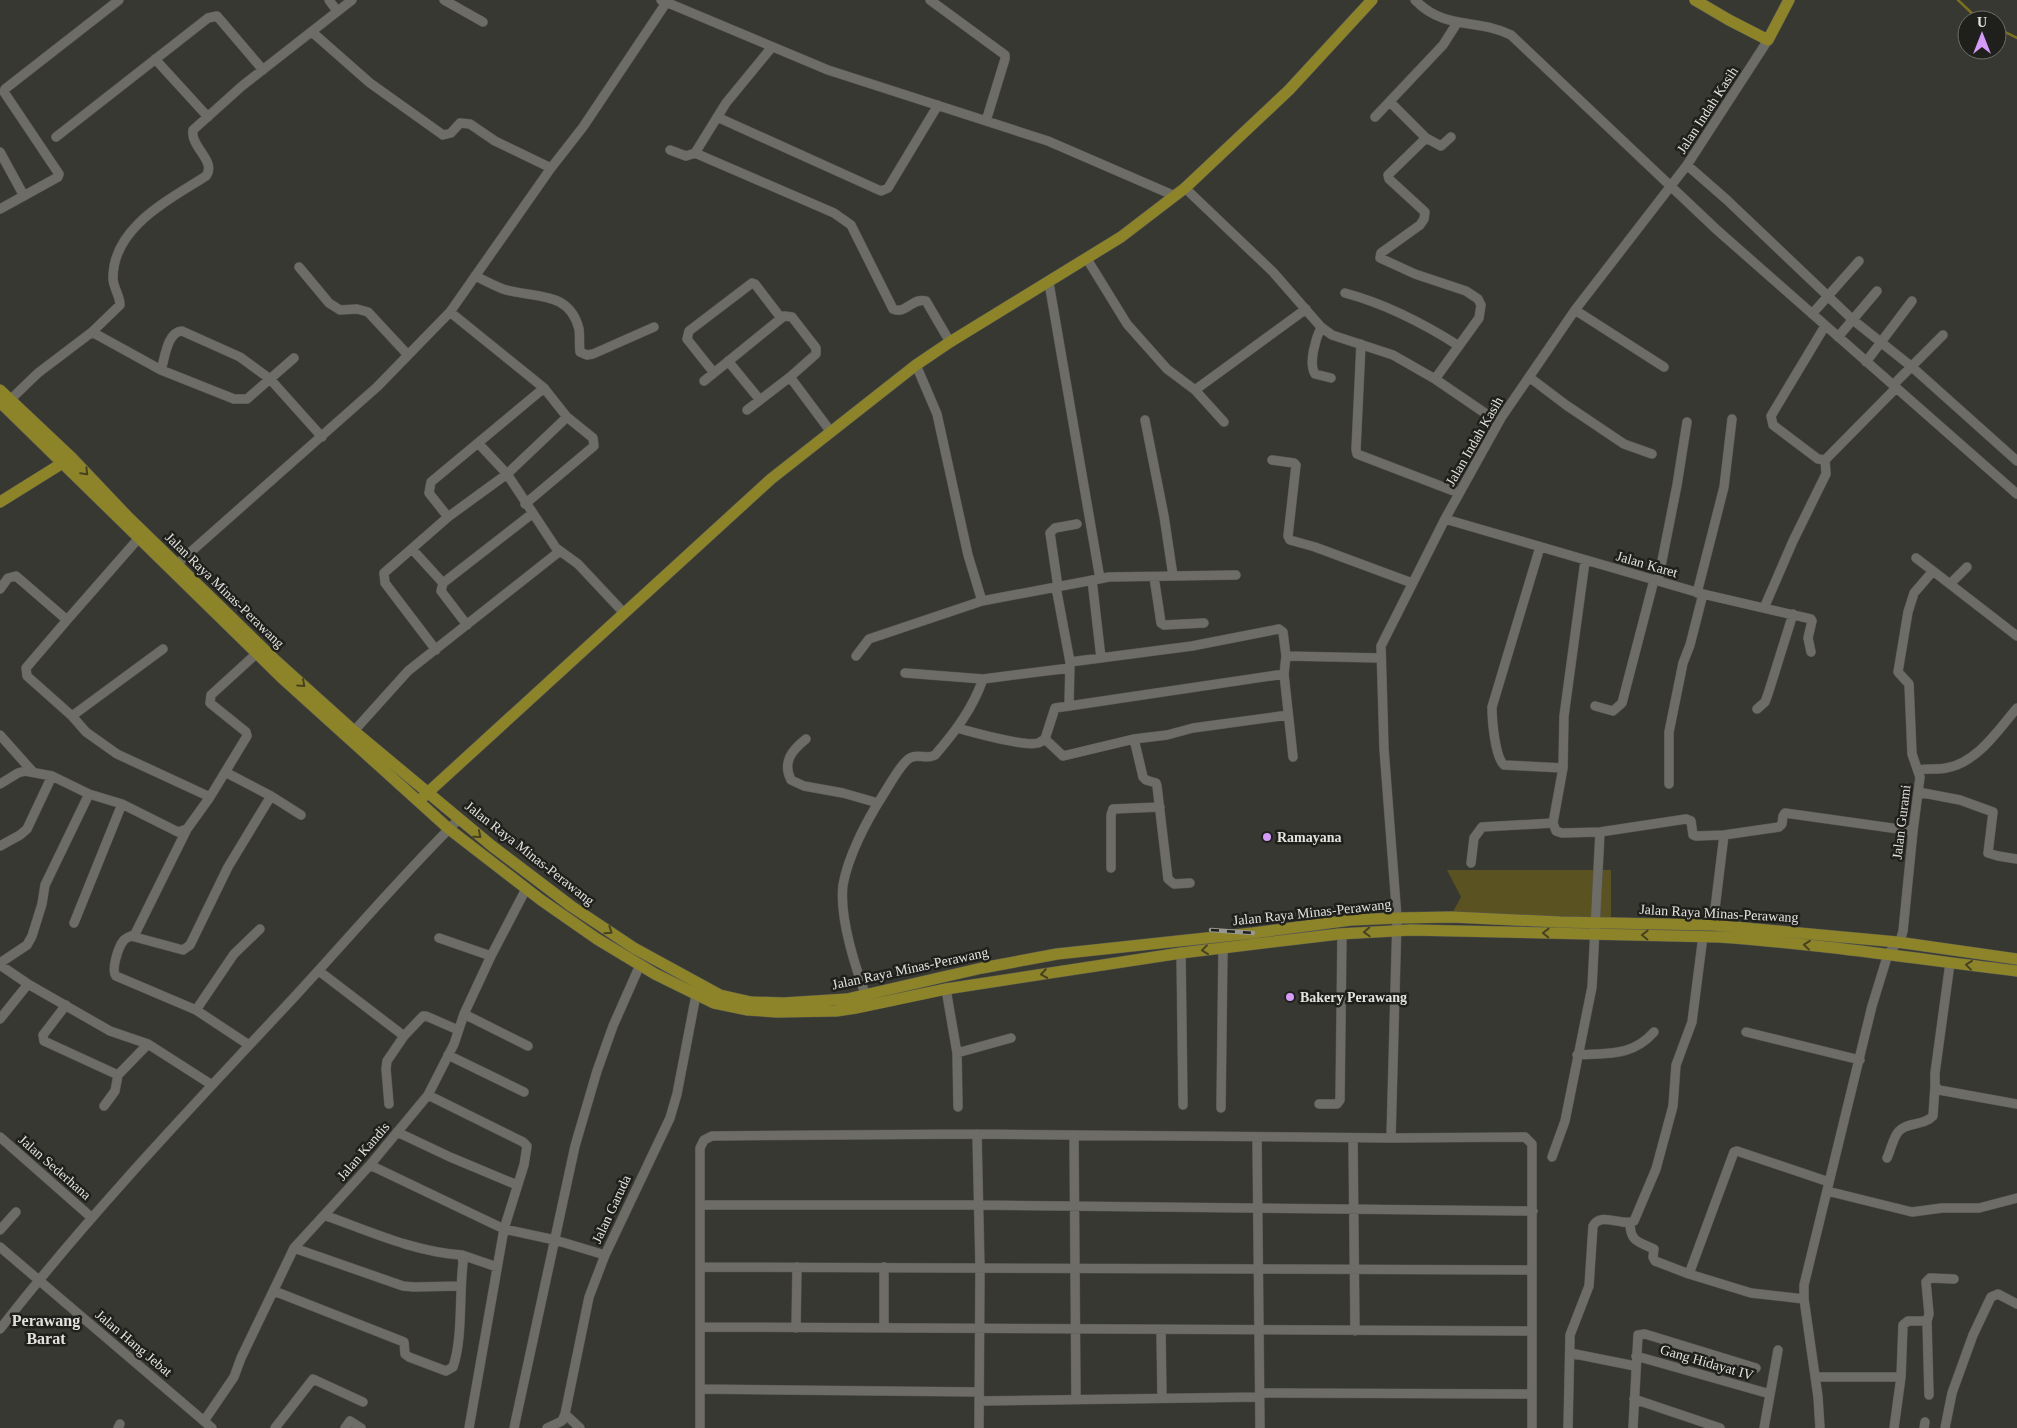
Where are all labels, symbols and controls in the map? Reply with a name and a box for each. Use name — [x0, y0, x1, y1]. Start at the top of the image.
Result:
north arrow — [1957, 10, 2007, 60]
text: U — [1977, 15, 1987, 30]
street label: Jalan Indah Kasih — [1674, 64, 1741, 156]
street label: Jalan Indah Kasih — [1443, 394, 1506, 488]
one-way arrow — [79, 467, 88, 476]
street label: Jalan Raya Minas-Perawang — [162, 530, 287, 651]
street label: Jalan Karet — [1614, 549, 1679, 580]
one-way arrow — [296, 678, 305, 687]
street label: Jalan Gurami — [1889, 784, 1914, 860]
street label: Jalan Raya Minas-Perawang — [462, 798, 597, 908]
one-way arrow — [472, 829, 481, 838]
place label: Ramayana — [1277, 830, 1342, 845]
marker: Ramayana — [1261, 831, 1273, 843]
street label: Jalan Raya Minas-Perawang — [1232, 897, 1392, 928]
street label: Jalan Raya Minas-Perawang — [1639, 902, 1799, 925]
one-way arrow — [603, 925, 613, 934]
one-way arrow — [1362, 927, 1370, 938]
one-way arrow — [1542, 928, 1550, 939]
one-way arrow — [1641, 930, 1649, 941]
one-way arrow — [1803, 940, 1811, 951]
one-way arrow — [1201, 944, 1209, 955]
street label: Jalan Raya Minas-Perawang — [831, 945, 990, 992]
one-way arrow — [1964, 960, 1972, 971]
one-way arrow — [1040, 968, 1048, 979]
place label: Bakery Perawang — [1300, 990, 1407, 1005]
marker: Bakery Perawang — [1284, 991, 1296, 1003]
street label: Jalan Kandis — [334, 1119, 393, 1183]
street label: Jalan Sederhana — [16, 1132, 94, 1203]
street label: Jalan Garuda — [589, 1172, 634, 1246]
street label: Jalan Hang Jebat — [93, 1307, 175, 1380]
district label: Perawang Barat — [12, 1312, 80, 1347]
street label: Gang Hidayat IV — [1658, 1342, 1755, 1383]

